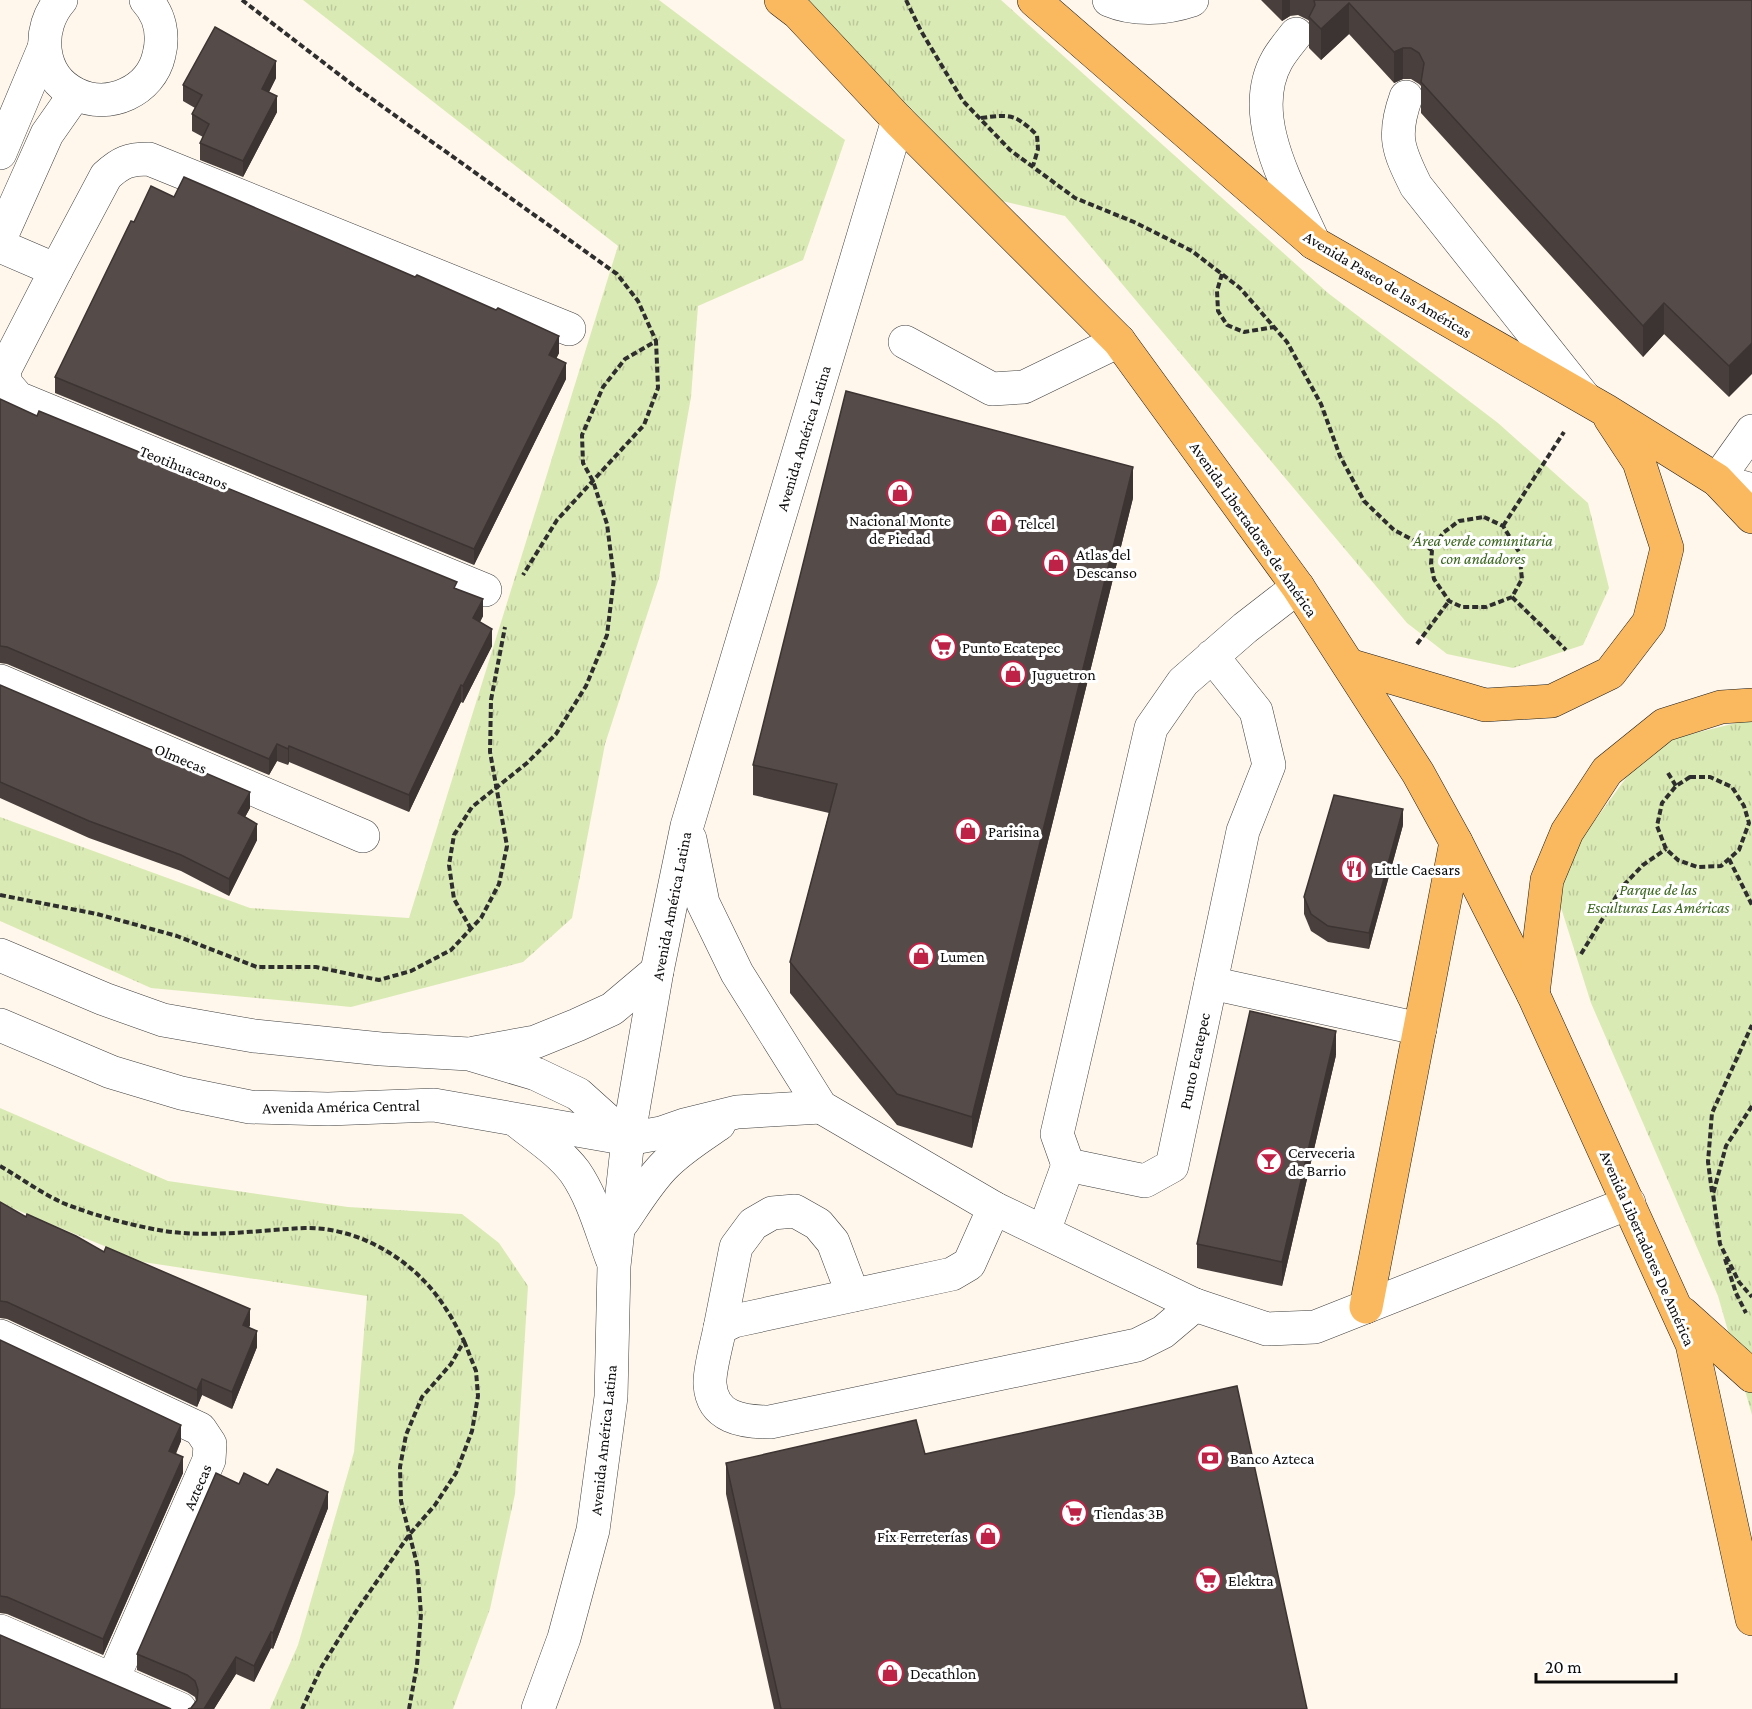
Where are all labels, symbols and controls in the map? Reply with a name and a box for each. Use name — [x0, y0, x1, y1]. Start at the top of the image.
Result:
street label: Avenida Paseo de las Américas — [1301, 228, 1475, 341]
street label: Avenida América Latina — [773, 363, 834, 513]
street label: Avenida Libertadores de América — [1186, 439, 1321, 621]
street label: Teotihuacanos — [137, 442, 231, 493]
shop icon: Nacional Monte de Piedad — [885, 478, 915, 508]
shop icon: Telcel — [984, 508, 1014, 538]
place label: Nacional Monte de Piedad — [849, 512, 951, 547]
place label: Telcel — [1018, 515, 1055, 532]
park label: Área verde comunitaria con andadores — [1412, 532, 1553, 567]
place label: Atlas del Descanso — [1076, 546, 1137, 581]
shop icon: Atlas del Descanso — [1041, 548, 1071, 578]
supermarket icon: Punto Ecatepec — [928, 632, 958, 662]
place label: Punto Ecatepec — [962, 639, 1061, 657]
shop icon: Juguetron — [998, 659, 1028, 689]
place label: Juguetron — [1030, 666, 1096, 684]
street label: Olmecas — [152, 740, 210, 777]
shop icon: Parisina — [953, 816, 983, 846]
place label: Parisina — [988, 823, 1040, 840]
street label: Avenida América Latina — [649, 830, 694, 982]
restaurant icon: Little Caesars — [1339, 854, 1369, 884]
place label: Little Caesars — [1374, 861, 1460, 878]
park label: Parque de las Esculturas Las Américas — [1587, 881, 1729, 916]
shop icon: Lumen — [906, 941, 936, 971]
place label: Lumen — [940, 948, 985, 965]
street label: Punto Ecatepec — [1176, 1011, 1214, 1111]
street label: Avenida América Central — [262, 1097, 420, 1116]
place label: Cerveceria de Barrio — [1288, 1144, 1356, 1179]
bar icon: Cerveceria de Barrio — [1254, 1146, 1284, 1176]
street label: Avenida Libertadores De América — [1597, 1148, 1699, 1349]
street label: Avenida América Latina — [587, 1363, 620, 1516]
bank icon: Banco Azteca — [1195, 1443, 1225, 1473]
place label: Banco Azteca — [1230, 1450, 1315, 1467]
street label: Aztecas — [180, 1462, 215, 1513]
supermarket icon: Tiendas 3B — [1059, 1498, 1089, 1528]
place label: Tiendas 3B — [1094, 1505, 1164, 1522]
shop icon: Fix Ferreterías — [973, 1521, 1003, 1551]
place label: Fix Ferreterías — [877, 1528, 968, 1545]
supermarket icon: Elektra — [1193, 1565, 1223, 1595]
place label: Elektra — [1228, 1572, 1274, 1589]
scale bar — [1536, 1646, 1676, 1684]
text: 20 m — [1545, 1657, 1582, 1677]
shop icon: Decathlon — [875, 1658, 905, 1688]
place label: Decathlon — [910, 1665, 977, 1682]

